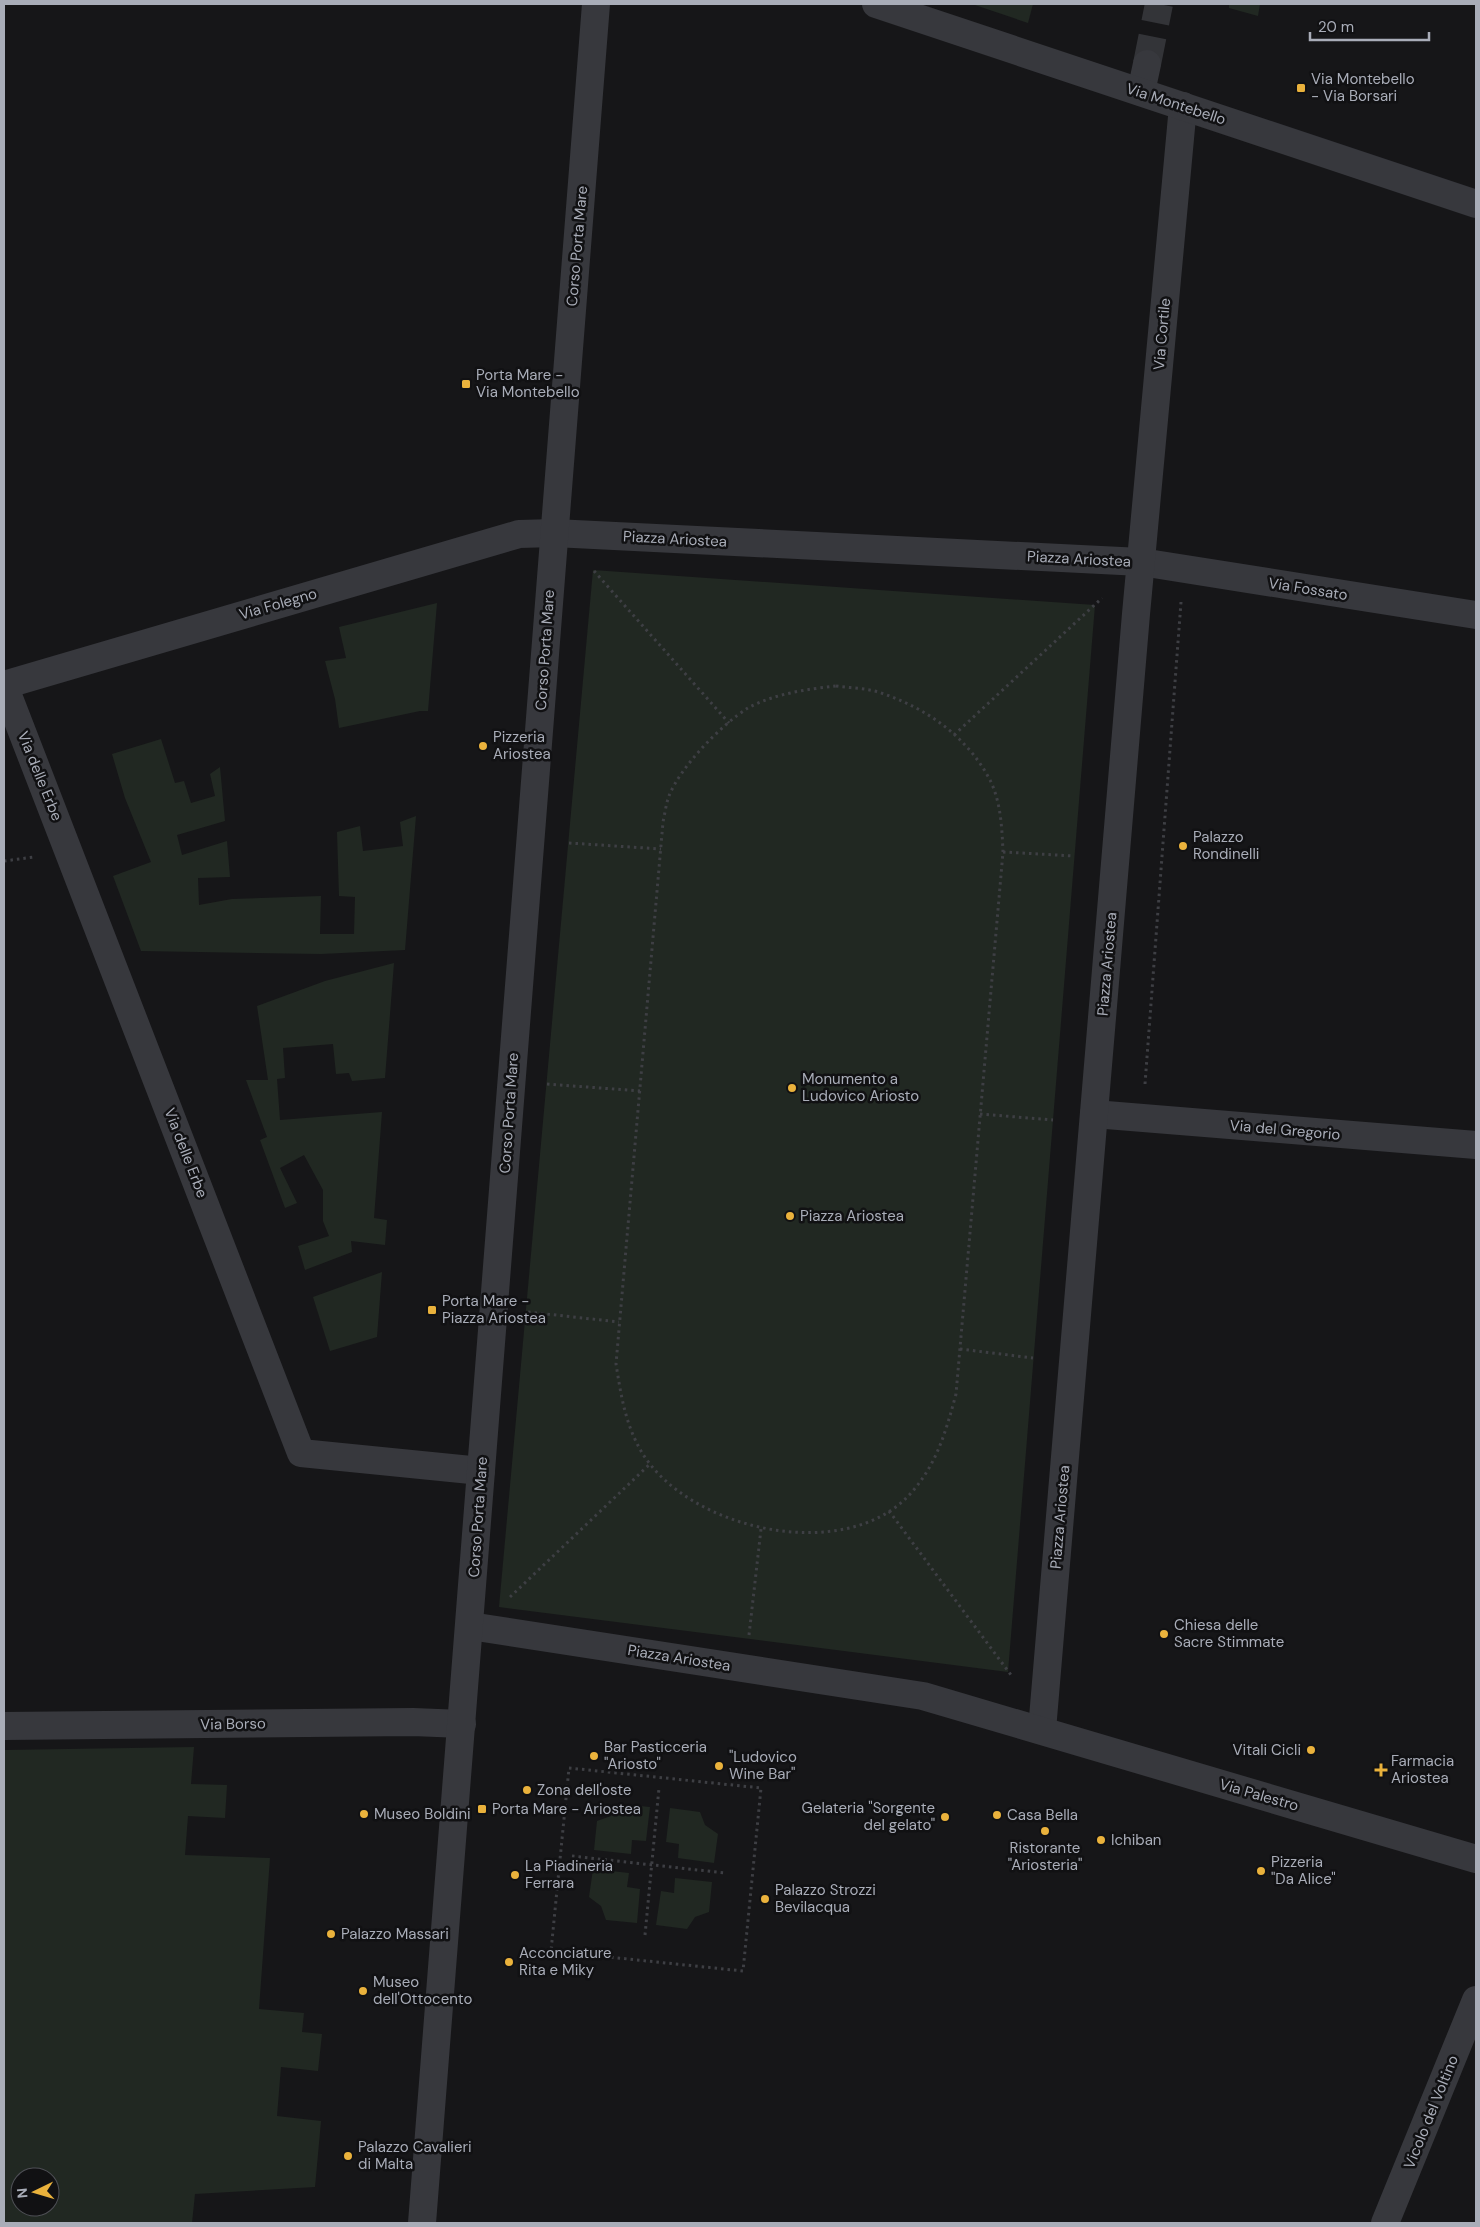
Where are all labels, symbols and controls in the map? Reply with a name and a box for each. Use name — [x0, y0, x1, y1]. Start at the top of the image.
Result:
scale bar — [1310, 10, 1429, 42]
text: 20 m — [1318, 17, 1354, 37]
place label: Via Montebello - Via Borsari — [1311, 69, 1415, 106]
street label: Via Montebello — [1124, 78, 1228, 130]
marker: Via Montebello - Via Borsari — [1295, 82, 1307, 94]
street label: Corso Porta Mare — [562, 185, 592, 307]
street label: Via Cortile — [1149, 297, 1175, 371]
place label: Porta Mare - Via Montebello — [476, 365, 580, 402]
marker: Porta Mare - Via Montebello — [460, 378, 472, 390]
street label: Piazza Ariostea — [623, 526, 727, 552]
street label: Piazza Ariostea — [1027, 546, 1131, 572]
street label: Via Fossato — [1267, 573, 1349, 605]
street label: Via Folegno — [237, 583, 319, 625]
street label: Corso Porta Mare — [531, 589, 559, 711]
place label: Pizzeria Ariostea — [493, 727, 551, 764]
street label: Via delle Erbe — [13, 728, 67, 824]
marker: Pizzeria Ariostea — [477, 740, 489, 752]
place label: Palazzo Rondinelli — [1193, 827, 1259, 864]
marker: Palazzo Rondinelli — [1177, 840, 1189, 852]
street label: Piazza Ariostea — [1093, 911, 1121, 1017]
street label: Corso Porta Mare — [495, 1052, 523, 1174]
place label: Monumento a Ludovico Ariosto — [802, 1069, 919, 1106]
marker: Monumento a Ludovico Ariosto — [786, 1082, 798, 1094]
street label: Via delle Erbe — [160, 1105, 212, 1201]
street label: Via del Gregorio — [1229, 1115, 1341, 1145]
place label: Piazza Ariostea — [800, 1206, 904, 1226]
marker: Piazza Ariostea — [784, 1210, 796, 1222]
place label: Porta Mare - Piazza Ariostea — [442, 1291, 546, 1328]
marker: Porta Mare - Piazza Ariostea — [426, 1304, 438, 1316]
street label: Corso Porta Mare — [464, 1456, 492, 1578]
street label: Piazza Ariostea — [1046, 1464, 1074, 1570]
place label: Chiesa delle Sacre Stimmate — [1174, 1615, 1284, 1652]
marker: Chiesa delle Sacre Stimmate — [1158, 1628, 1170, 1640]
street label: Piazza Ariostea — [626, 1640, 732, 1676]
street label: Via Borso — [200, 1713, 266, 1735]
place label: Bar Pasticceria "Ariosto" — [604, 1737, 707, 1774]
place label: Vitali Cicli — [1233, 1740, 1301, 1760]
marker: Vitali Cicli — [1305, 1744, 1317, 1756]
place label: "Ludovico Wine Bar" — [729, 1747, 797, 1784]
marker: Bar Pasticceria "Ariosto" — [588, 1750, 600, 1762]
place label: Farmacia Ariostea — [1391, 1751, 1454, 1788]
marker: "Ludovico Wine Bar" — [713, 1760, 725, 1772]
marker: Farmacia Ariostea — [1375, 1764, 1387, 1776]
street label: Via Palestro — [1217, 1774, 1301, 1816]
place label: Zona dell'oste — [537, 1780, 631, 1800]
marker: Zona dell'oste — [521, 1784, 533, 1796]
place label: Gelateria "Sorgente del gelato" — [802, 1798, 935, 1835]
place label: Porta Mare - Ariostea — [492, 1799, 641, 1819]
marker: Porta Mare - Ariostea — [476, 1803, 488, 1815]
place label: Museo Boldini — [374, 1804, 471, 1824]
place label: Casa Bella — [1007, 1805, 1078, 1825]
marker: Museo Boldini — [358, 1808, 370, 1820]
marker: Casa Bella — [991, 1809, 1003, 1821]
marker: Gelateria "Sorgente del gelato" — [939, 1811, 951, 1823]
marker: Ristorante "Ariosteria" — [1039, 1825, 1051, 1837]
place label: Ichiban — [1111, 1830, 1161, 1850]
marker: Ichiban — [1095, 1834, 1107, 1846]
place label: Ristorante "Ariosteria" — [1008, 1838, 1082, 1875]
place label: Pizzeria "Da Alice" — [1271, 1852, 1336, 1889]
place label: La Piadineria Ferrara — [525, 1856, 613, 1893]
marker: Pizzeria "Da Alice" — [1255, 1865, 1267, 1877]
marker: La Piadineria Ferrara — [509, 1869, 521, 1881]
place label: Palazzo Strozzi Bevilacqua — [775, 1880, 876, 1917]
marker: Palazzo Strozzi Bevilacqua — [759, 1893, 771, 1905]
place label: Palazzo Massari — [341, 1924, 449, 1944]
marker: Palazzo Massari — [325, 1928, 337, 1940]
place label: Acconciature Rita e Miky — [519, 1943, 612, 1980]
marker: Acconciature Rita e Miky — [503, 1956, 515, 1968]
place label: Museo dell'Ottocento — [373, 1972, 472, 2009]
marker: Museo dell'Ottocento — [357, 1985, 369, 1997]
street label: Vicolo del Voltino — [1399, 2052, 1463, 2172]
place label: Palazzo Cavalieri di Malta — [358, 2137, 472, 2174]
marker: Palazzo Cavalieri di Malta — [342, 2150, 354, 2162]
north arrow — [10, 2167, 60, 2217]
text: N — [13, 2187, 31, 2199]

